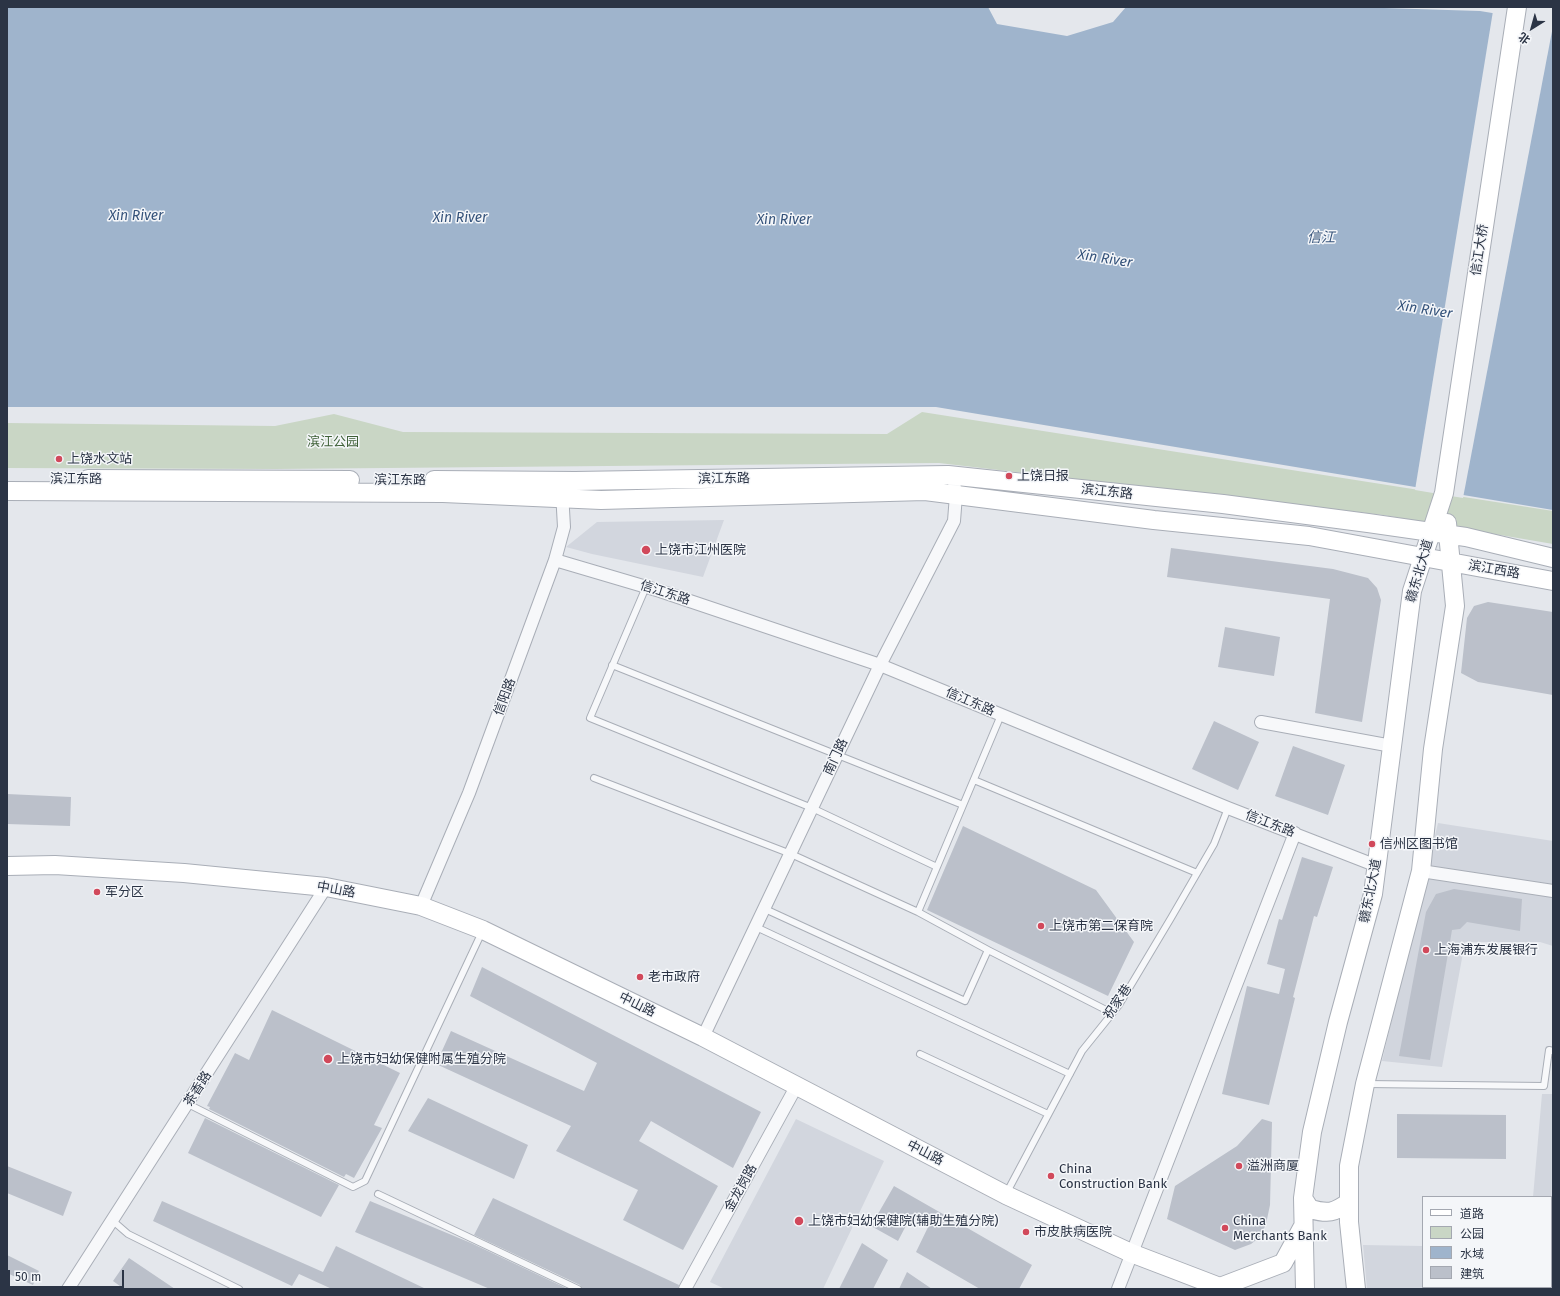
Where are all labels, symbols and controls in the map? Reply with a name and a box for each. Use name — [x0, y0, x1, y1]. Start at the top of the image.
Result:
north arrow — [1512, 8, 1552, 48]
text: 北 — [1516, 29, 1533, 46]
water label: Xin River — [109, 208, 163, 224]
water label: Xin River — [433, 210, 487, 226]
water label: Xin River — [757, 212, 811, 228]
street label: 信江大桥 — [1468, 223, 1492, 277]
water label: 信江 — [1307, 230, 1335, 246]
water label: Xin River — [1077, 246, 1133, 272]
water label: Xin River — [1397, 297, 1453, 323]
park label: 滨江公园 — [307, 434, 359, 450]
place label: 上饶水文站 — [67, 451, 132, 467]
marker: 上饶水文站 — [54, 454, 64, 464]
place label: 上饶日报 — [1017, 468, 1069, 484]
street label: 滨江东路 — [50, 471, 102, 487]
street label: 滨江东路 — [698, 471, 750, 487]
marker: 上饶日报 — [1004, 471, 1014, 481]
street label: 滨江东路 — [374, 472, 426, 488]
street label: 滨江东路 — [1080, 482, 1134, 502]
street label: 赣东北大道 — [1404, 538, 1436, 604]
place label: 上饶市江州医院 — [655, 542, 746, 558]
marker: 上饶市江州医院 — [640, 544, 652, 556]
street label: 滨江西路 — [1467, 558, 1521, 582]
street label: 信江东路 — [638, 578, 692, 608]
street label: 信阳路 — [491, 676, 519, 718]
street label: 信江东路 — [943, 685, 997, 719]
street label: 南门路 — [821, 736, 851, 778]
street label: 信江东路 — [1243, 807, 1297, 841]
place label: 信州区图书馆 — [1380, 836, 1458, 852]
marker: 信州区图书馆 — [1367, 839, 1377, 849]
street label: 赣东北大道 — [1357, 858, 1385, 924]
street label: 中山路 — [315, 879, 357, 901]
place label: 军分区 — [105, 884, 144, 900]
marker: 军分区 — [92, 887, 102, 897]
place label: 上饶市第二保育院 — [1049, 918, 1153, 934]
marker: 上饶市第二保育院 — [1036, 921, 1046, 931]
place label: 上海浦东发展银行 — [1434, 942, 1538, 958]
marker: 上海浦东发展银行 — [1421, 945, 1431, 955]
place label: 老市政府 — [648, 969, 700, 985]
marker: 老市政府 — [635, 972, 645, 982]
street label: 祝家巷 — [1101, 981, 1135, 1023]
street label: 中山路 — [616, 989, 658, 1021]
place label: 上饶市妇幼保健附属生殖分院 — [337, 1051, 506, 1067]
marker: 上饶市妇幼保健附属生殖分院 — [322, 1053, 334, 1065]
street label: 茶香路 — [181, 1068, 215, 1110]
street label: 中山路 — [904, 1137, 946, 1169]
place label: 溢洲商厦 — [1247, 1158, 1299, 1174]
street label: 金龙岗路 — [722, 1161, 760, 1215]
place label: China Construction Bank — [1059, 1161, 1167, 1192]
marker: 溢洲商厦 — [1234, 1161, 1244, 1171]
marker: China Construction Bank — [1046, 1171, 1056, 1181]
legend — [1422, 1196, 1552, 1288]
text: 道路 — [1460, 1207, 1484, 1221]
place label: 上饶市妇幼保健院(辅助生殖分院) — [808, 1213, 998, 1229]
place label: China Merchants Bank — [1233, 1213, 1327, 1244]
marker: 上饶市妇幼保健院(辅助生殖分院) — [793, 1215, 805, 1227]
marker: China Merchants Bank — [1220, 1223, 1230, 1233]
place label: 市皮肤病医院 — [1034, 1224, 1112, 1240]
marker: 市皮肤病医院 — [1021, 1227, 1031, 1237]
text: 公园 — [1460, 1227, 1484, 1241]
text: 水域 — [1460, 1247, 1484, 1261]
scale bar — [10, 1262, 126, 1288]
text: 建筑 — [1460, 1267, 1484, 1281]
text: 50 m — [15, 1270, 41, 1284]

